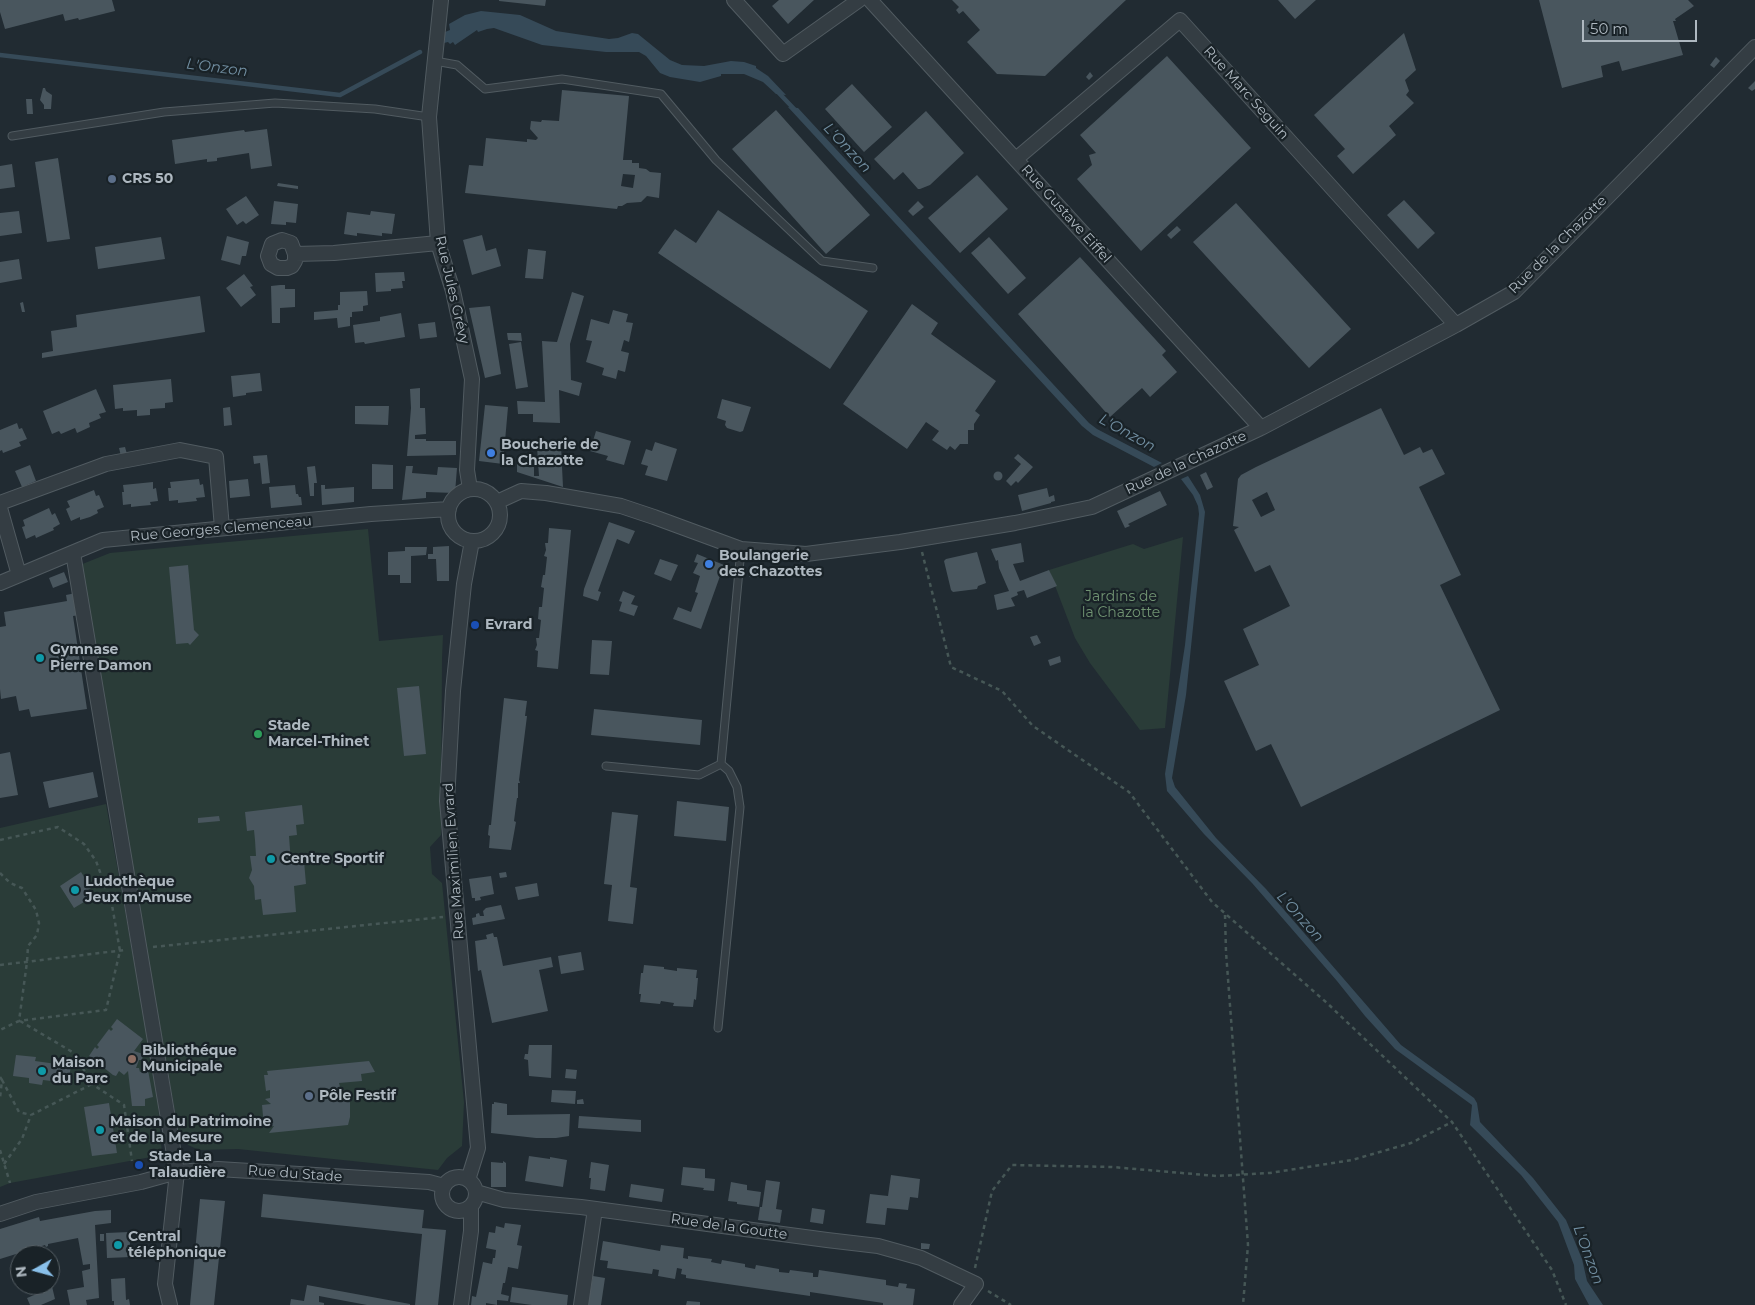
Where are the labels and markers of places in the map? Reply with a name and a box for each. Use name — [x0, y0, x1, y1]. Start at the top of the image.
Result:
place label: CRS 50 — [122, 171, 173, 187]
marker: CRS 50 — [106, 173, 118, 185]
place label: Boucherie de la Chazotte — [501, 437, 599, 470]
marker: Boucherie de la Chazotte — [485, 447, 497, 459]
place label: Boulangerie des Chazottes — [719, 548, 822, 580]
marker: Boulangerie des Chazottes — [703, 558, 715, 570]
place label: Evrard — [485, 617, 532, 633]
marker: Evrard — [469, 619, 481, 631]
place label: Gymnase Pierre Damon — [50, 642, 152, 674]
marker: Gymnase Pierre Damon — [34, 652, 46, 664]
place label: Stade Marcel-Thinet — [268, 718, 369, 750]
marker: Stade Marcel-Thinet — [252, 728, 264, 740]
place label: Centre Sportif — [281, 851, 384, 867]
marker: Centre Sportif — [265, 853, 277, 865]
place label: Ludothèque Jeux m'Amuse — [85, 874, 192, 906]
marker: Ludothèque Jeux m'Amuse — [69, 884, 81, 896]
place label: Bibliothéque Municipale — [142, 1043, 237, 1076]
marker: Bibliothéque Municipale — [126, 1053, 138, 1065]
place label: Maison du Parc — [52, 1055, 108, 1088]
marker: Maison du Parc — [36, 1065, 48, 1077]
place label: Pôle Festif — [319, 1088, 396, 1104]
marker: Pôle Festif — [303, 1090, 315, 1102]
place label: Maison du Patrimoine et de la Mesure — [110, 1114, 271, 1146]
marker: Maison du Patrimoine et de la Mesure — [94, 1124, 106, 1136]
place label: Stade La Talaudière — [149, 1149, 226, 1182]
marker: Stade La Talaudière — [133, 1159, 145, 1171]
place label: Central téléphonique — [128, 1229, 226, 1262]
marker: Central téléphonique — [112, 1239, 124, 1251]

